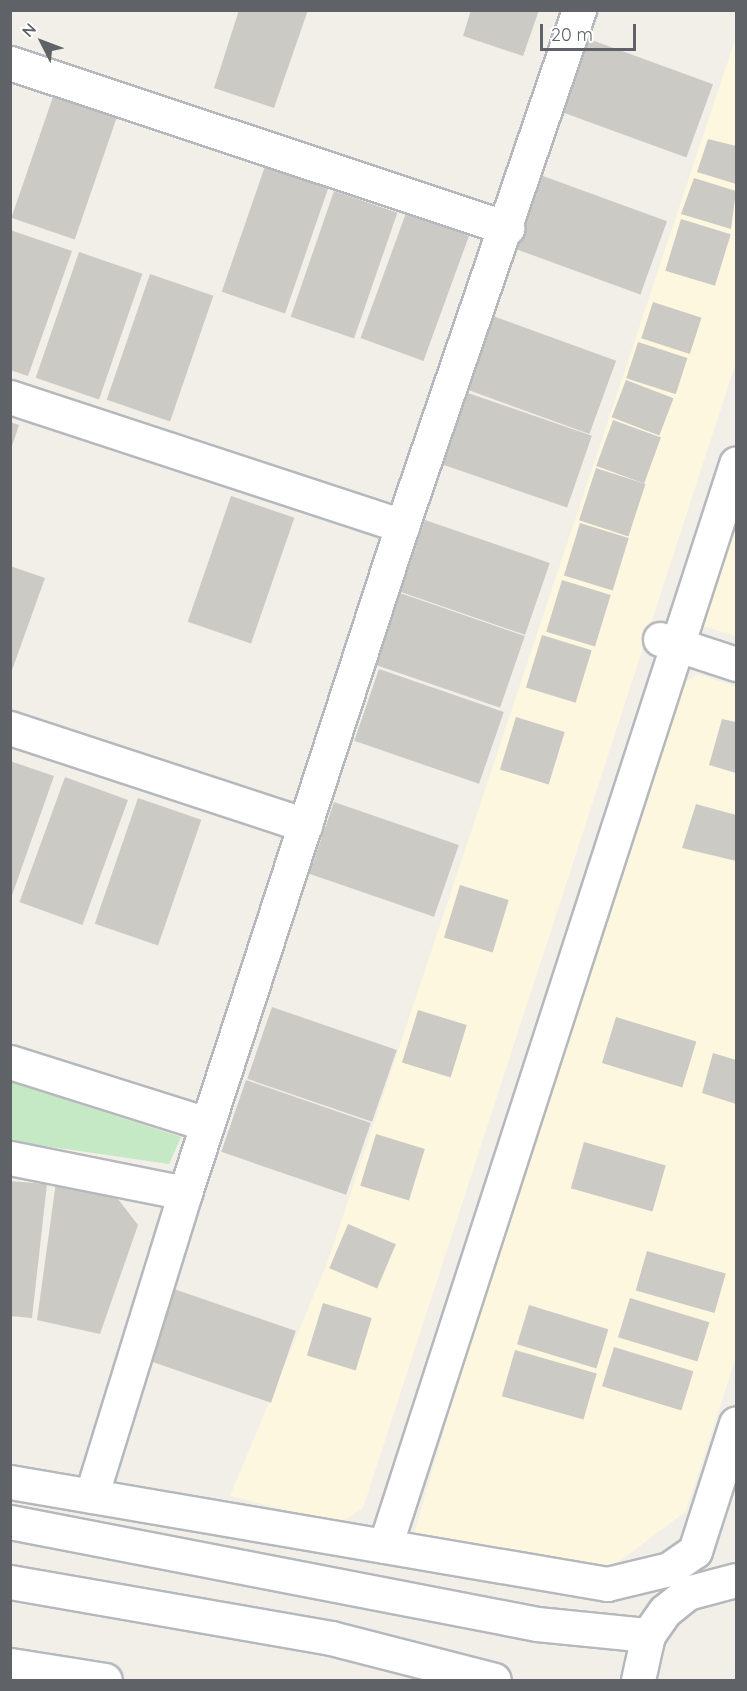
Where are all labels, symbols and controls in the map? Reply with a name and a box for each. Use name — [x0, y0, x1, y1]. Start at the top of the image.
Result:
north arrow — [12, 12, 72, 72]
scale bar — [543, 12, 639, 50]
text: N — [17, 19, 40, 41]
text: 20 m — [551, 23, 593, 46]

